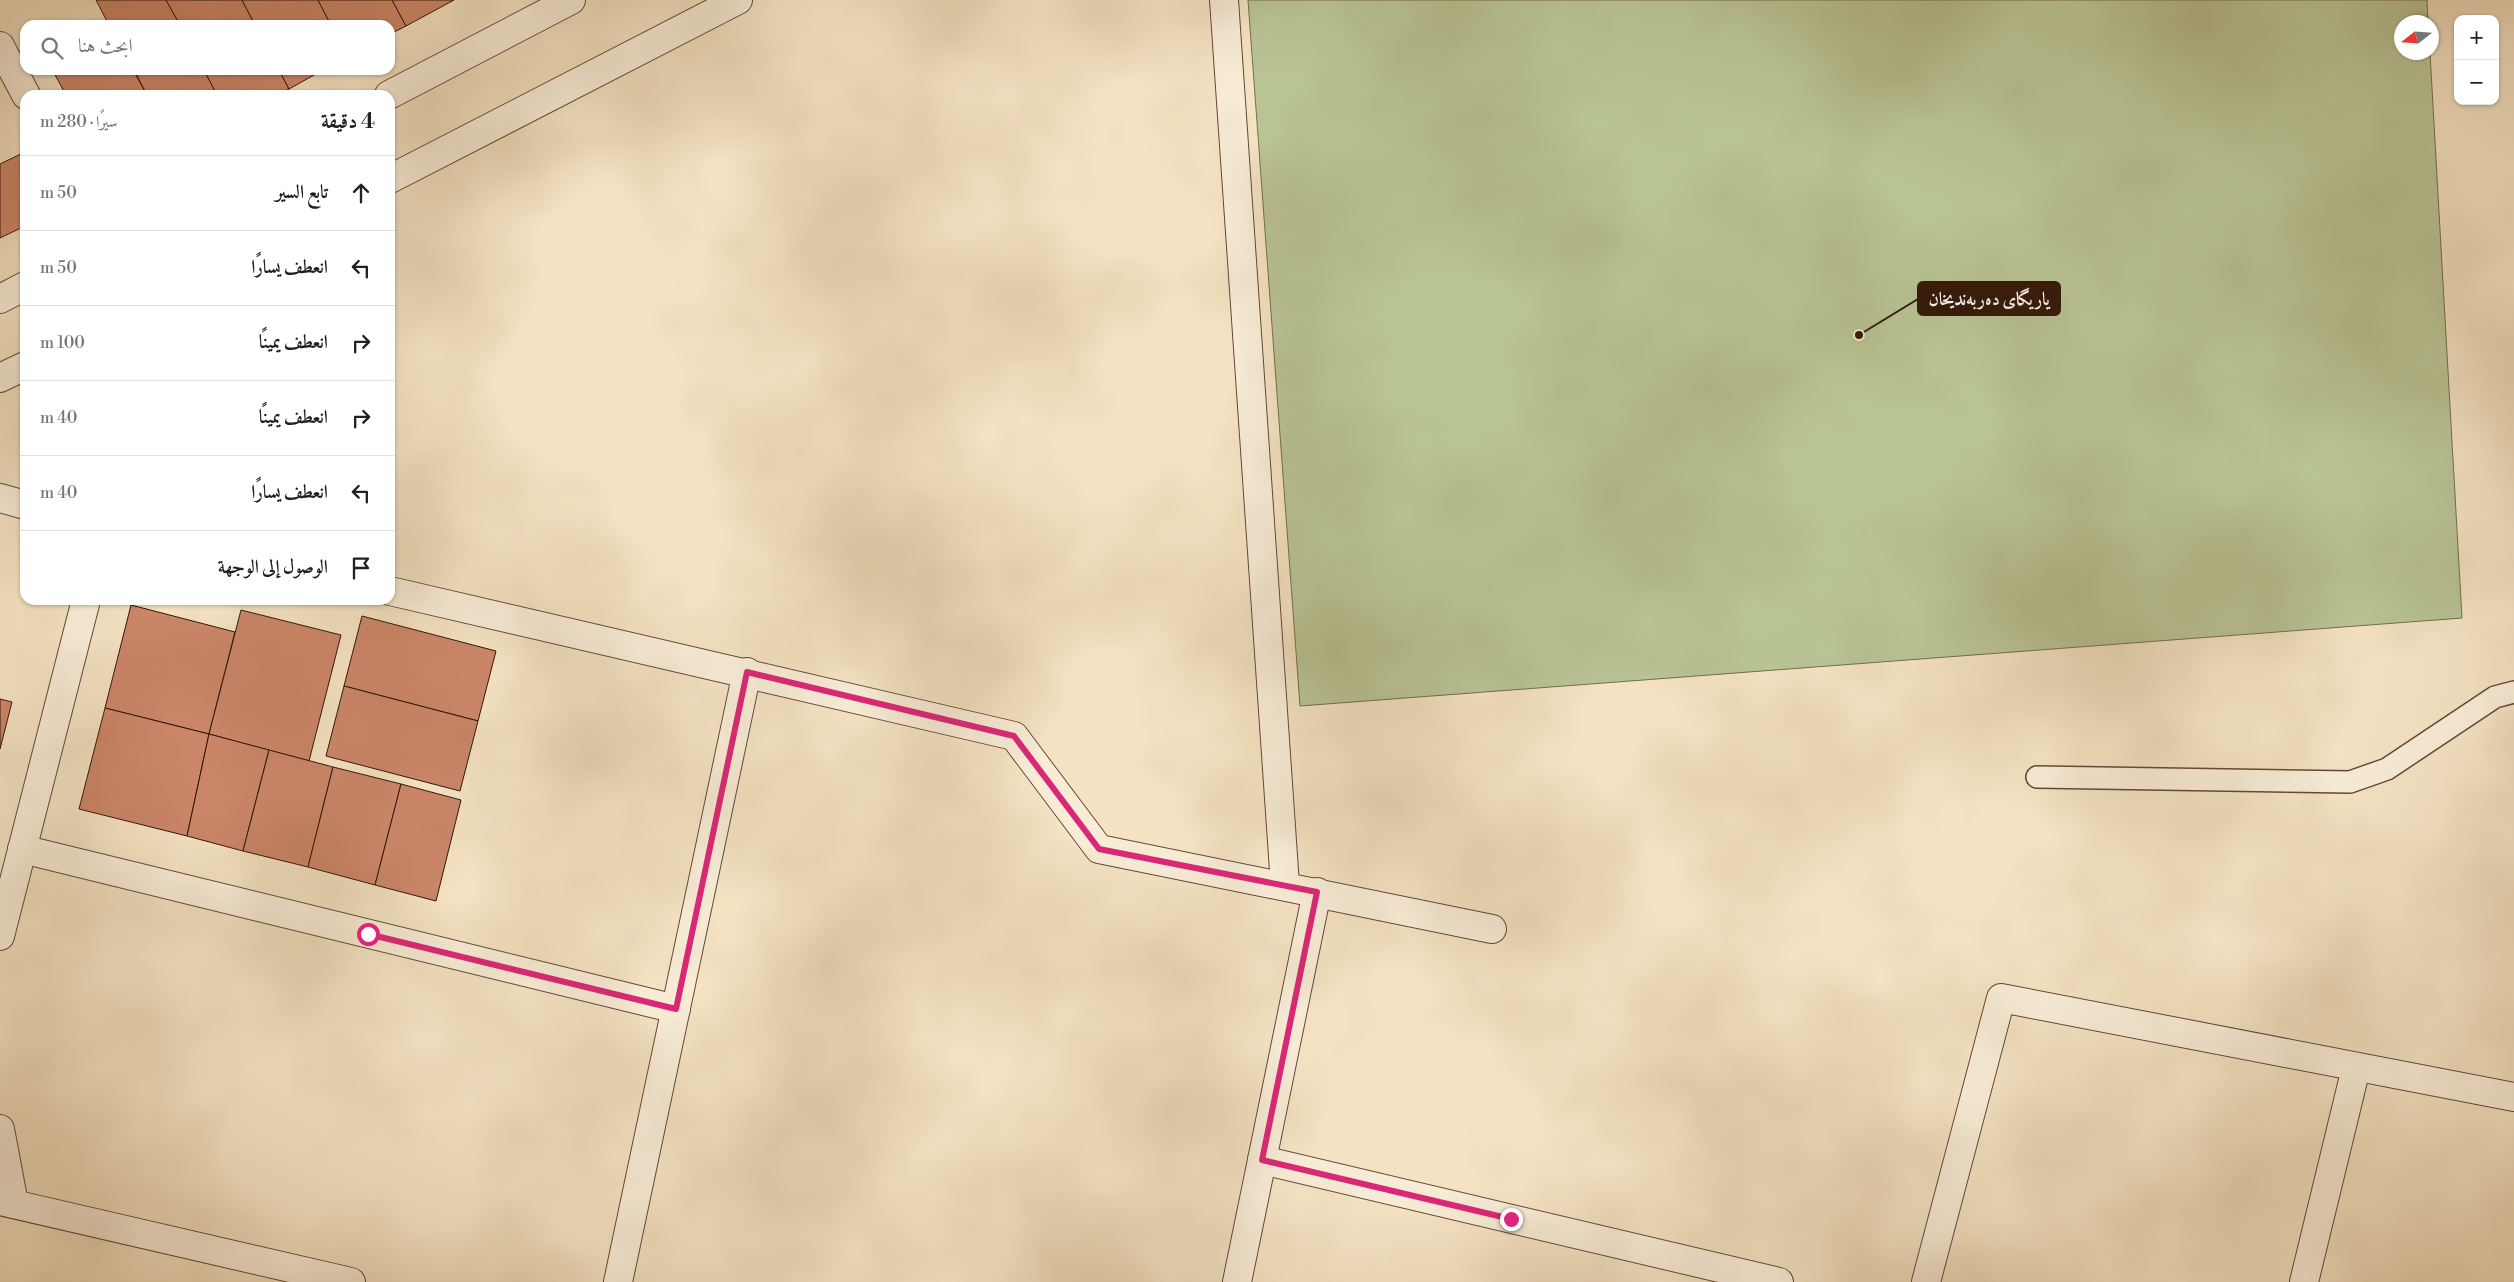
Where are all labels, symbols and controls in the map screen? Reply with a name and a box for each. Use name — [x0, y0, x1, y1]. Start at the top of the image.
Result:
north arrow — [2394, 15, 2439, 60]
map controls — [2454, 15, 2499, 105]
button: + — [2454, 15, 2499, 60]
search box — [20, 20, 395, 75]
icon: search — [38, 34, 66, 62]
text: ابحث هنا — [78, 34, 133, 58]
button: − — [2454, 60, 2499, 105]
text: 4 دقيقة — [321, 109, 375, 135]
text: سيرًا · 280 m — [40, 112, 117, 132]
icon: ahead — [347, 179, 375, 207]
text: تابع السير — [275, 180, 328, 204]
text: 50 m — [40, 183, 77, 203]
icon: left — [347, 254, 375, 282]
text: انعطف يسارًا — [251, 255, 328, 279]
text: 50 m — [40, 258, 77, 278]
callout: یاریگاى ده‌ربه‌ندیخان — [1918, 282, 2060, 315]
text: یاریگاى ده‌ربه‌ندیخان — [1928, 287, 2051, 311]
icon: right — [347, 329, 375, 357]
text: انعطف يمينًا — [259, 330, 328, 354]
text: 100 m — [40, 333, 85, 353]
icon: right — [347, 404, 375, 432]
text: انعطف يمينًا — [259, 405, 328, 429]
text: 40 m — [40, 408, 77, 428]
icon: left — [347, 479, 375, 507]
text: انعطف يسارًا — [251, 480, 328, 504]
text: 40 m — [40, 483, 77, 503]
icon: arrive — [347, 554, 375, 582]
text: الوصول إلى الوجهة — [218, 555, 328, 579]
route start — [357, 923, 380, 946]
route end — [1500, 1208, 1523, 1231]

